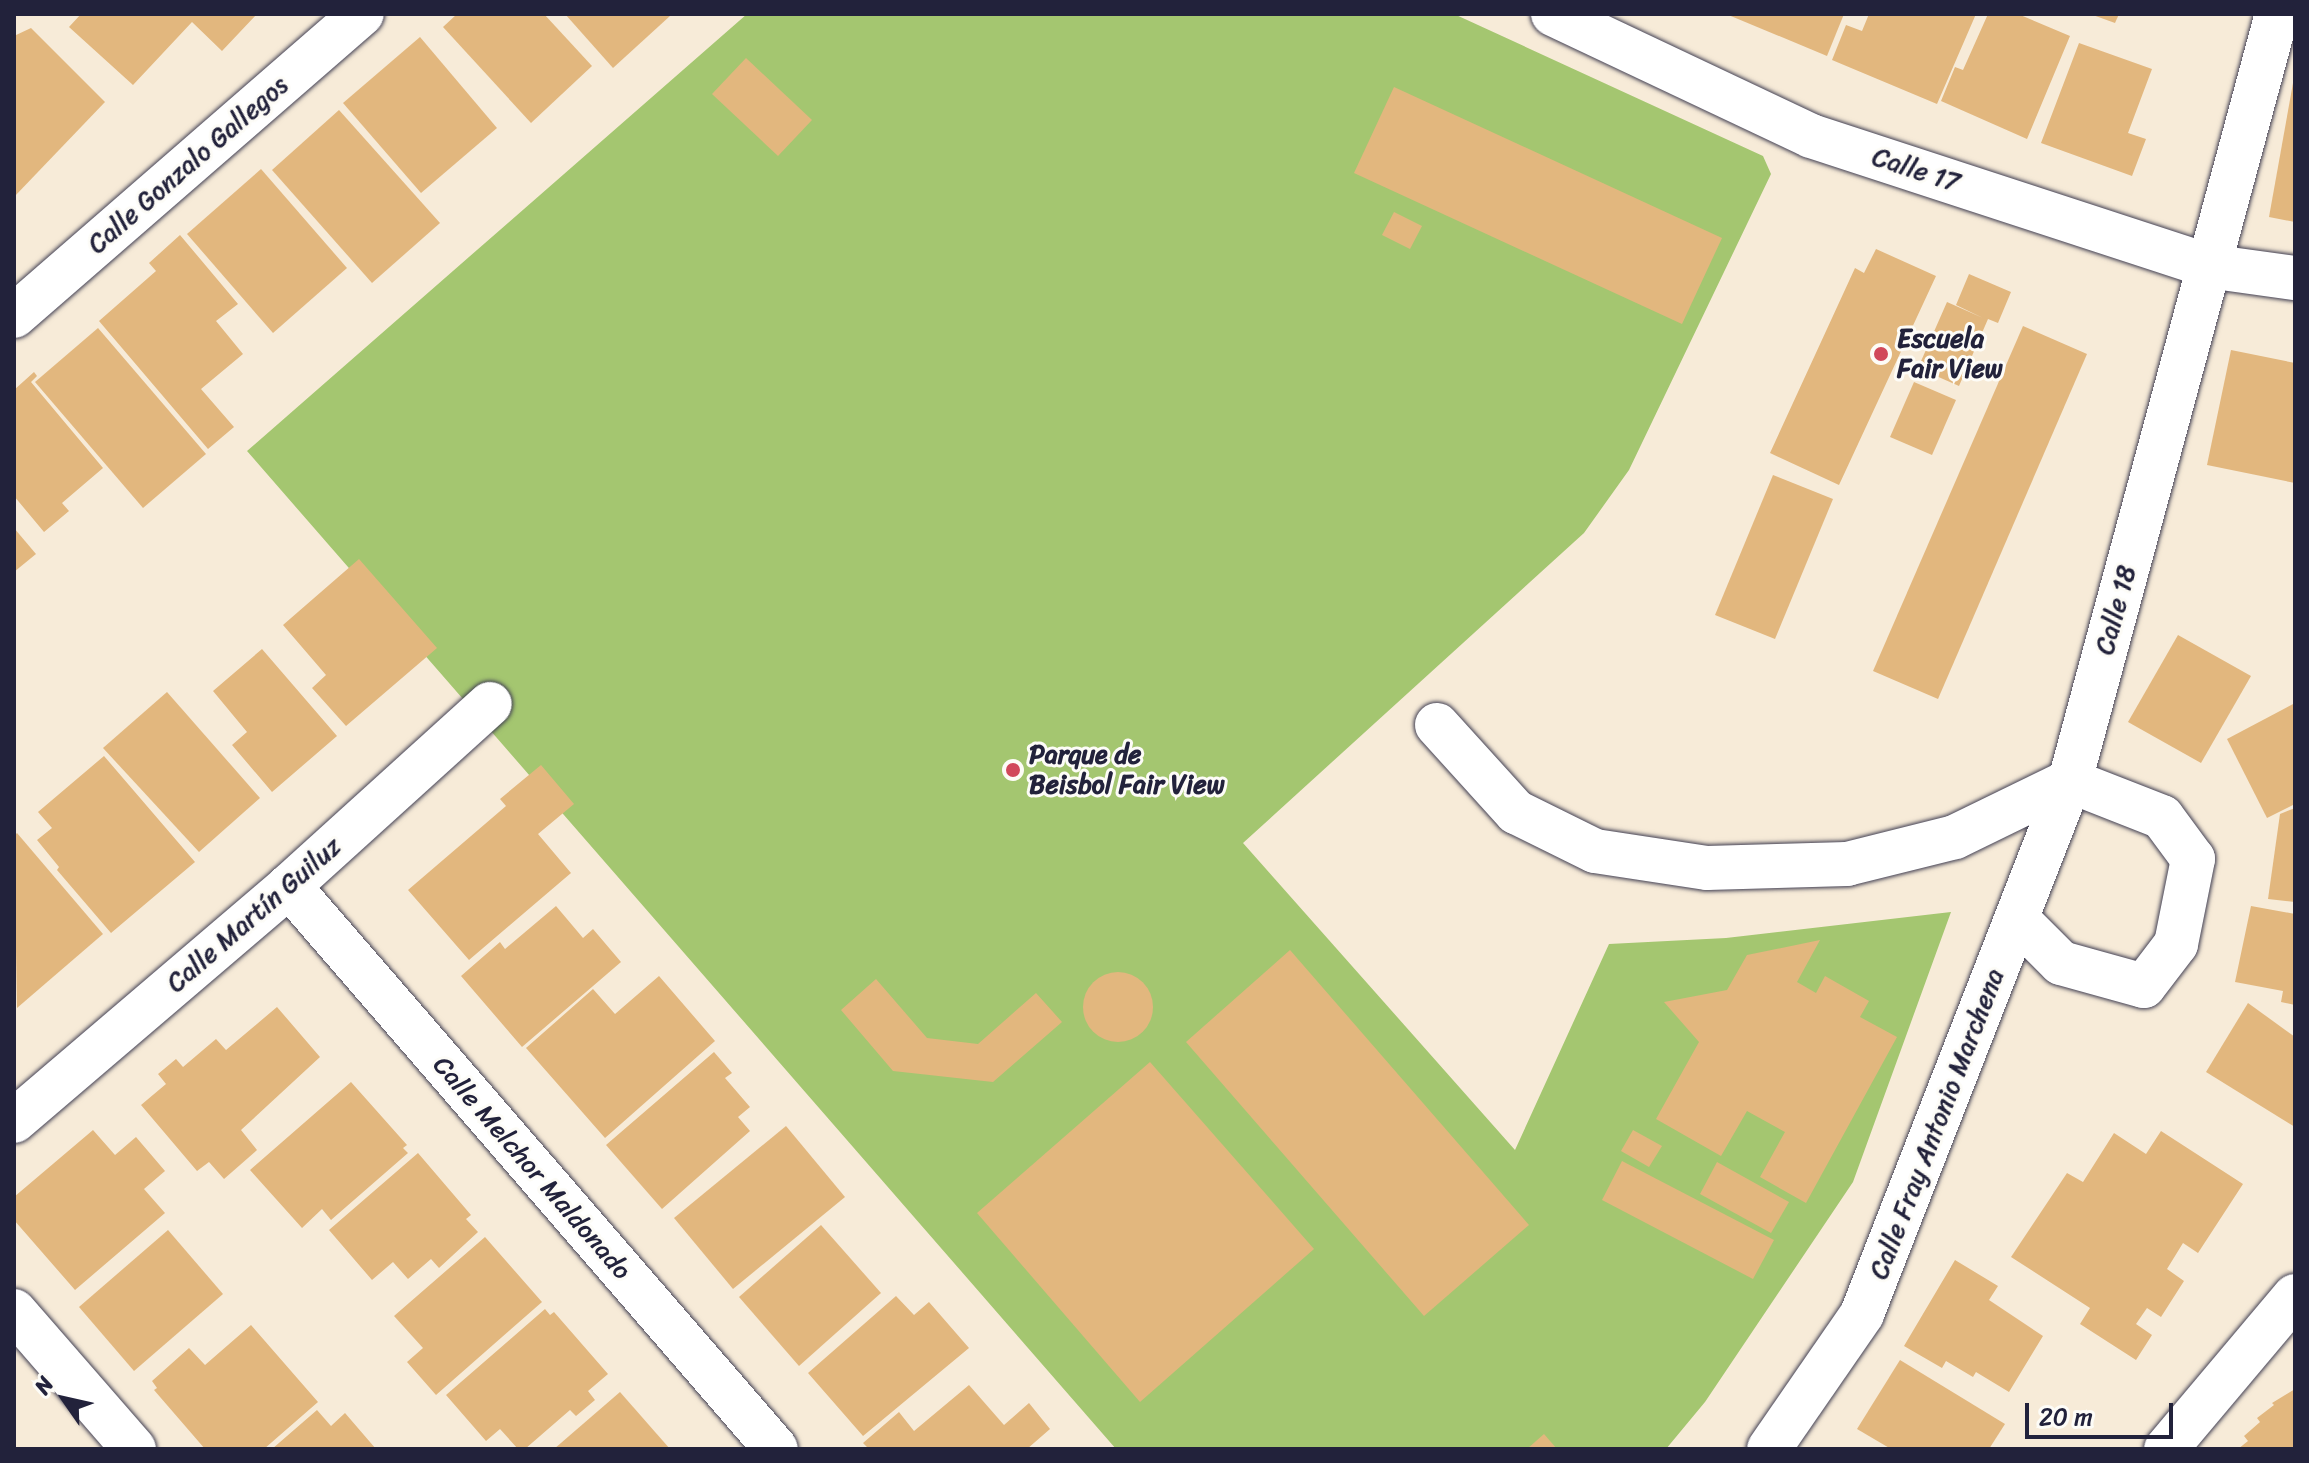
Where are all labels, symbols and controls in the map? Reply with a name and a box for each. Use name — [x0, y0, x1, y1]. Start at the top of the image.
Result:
street label: Calle Gonzalo Gallegos — [81, 69, 295, 261]
street label: Calle 17 — [1868, 141, 1964, 199]
place label: Escuela Fair View — [1897, 323, 2003, 384]
marker: Escuela Fair View — [1872, 345, 1890, 363]
street label: Calle 18 — [2089, 562, 2143, 658]
place label: Parque de Beisbol Fair View — [1029, 739, 1225, 800]
marker: Parque de Beisbol Fair View — [1004, 761, 1022, 779]
street label: Calle Martín Guiluz — [161, 831, 347, 999]
street label: Calle Fray Antonio Marchena — [1863, 964, 2011, 1284]
street label: Calle Melchor Maldonado — [426, 1050, 638, 1286]
north arrow — [24, 1359, 104, 1439]
text: N — [23, 1368, 64, 1403]
scale bar — [2029, 1387, 2177, 1437]
text: 20 m — [2039, 1396, 2093, 1438]

